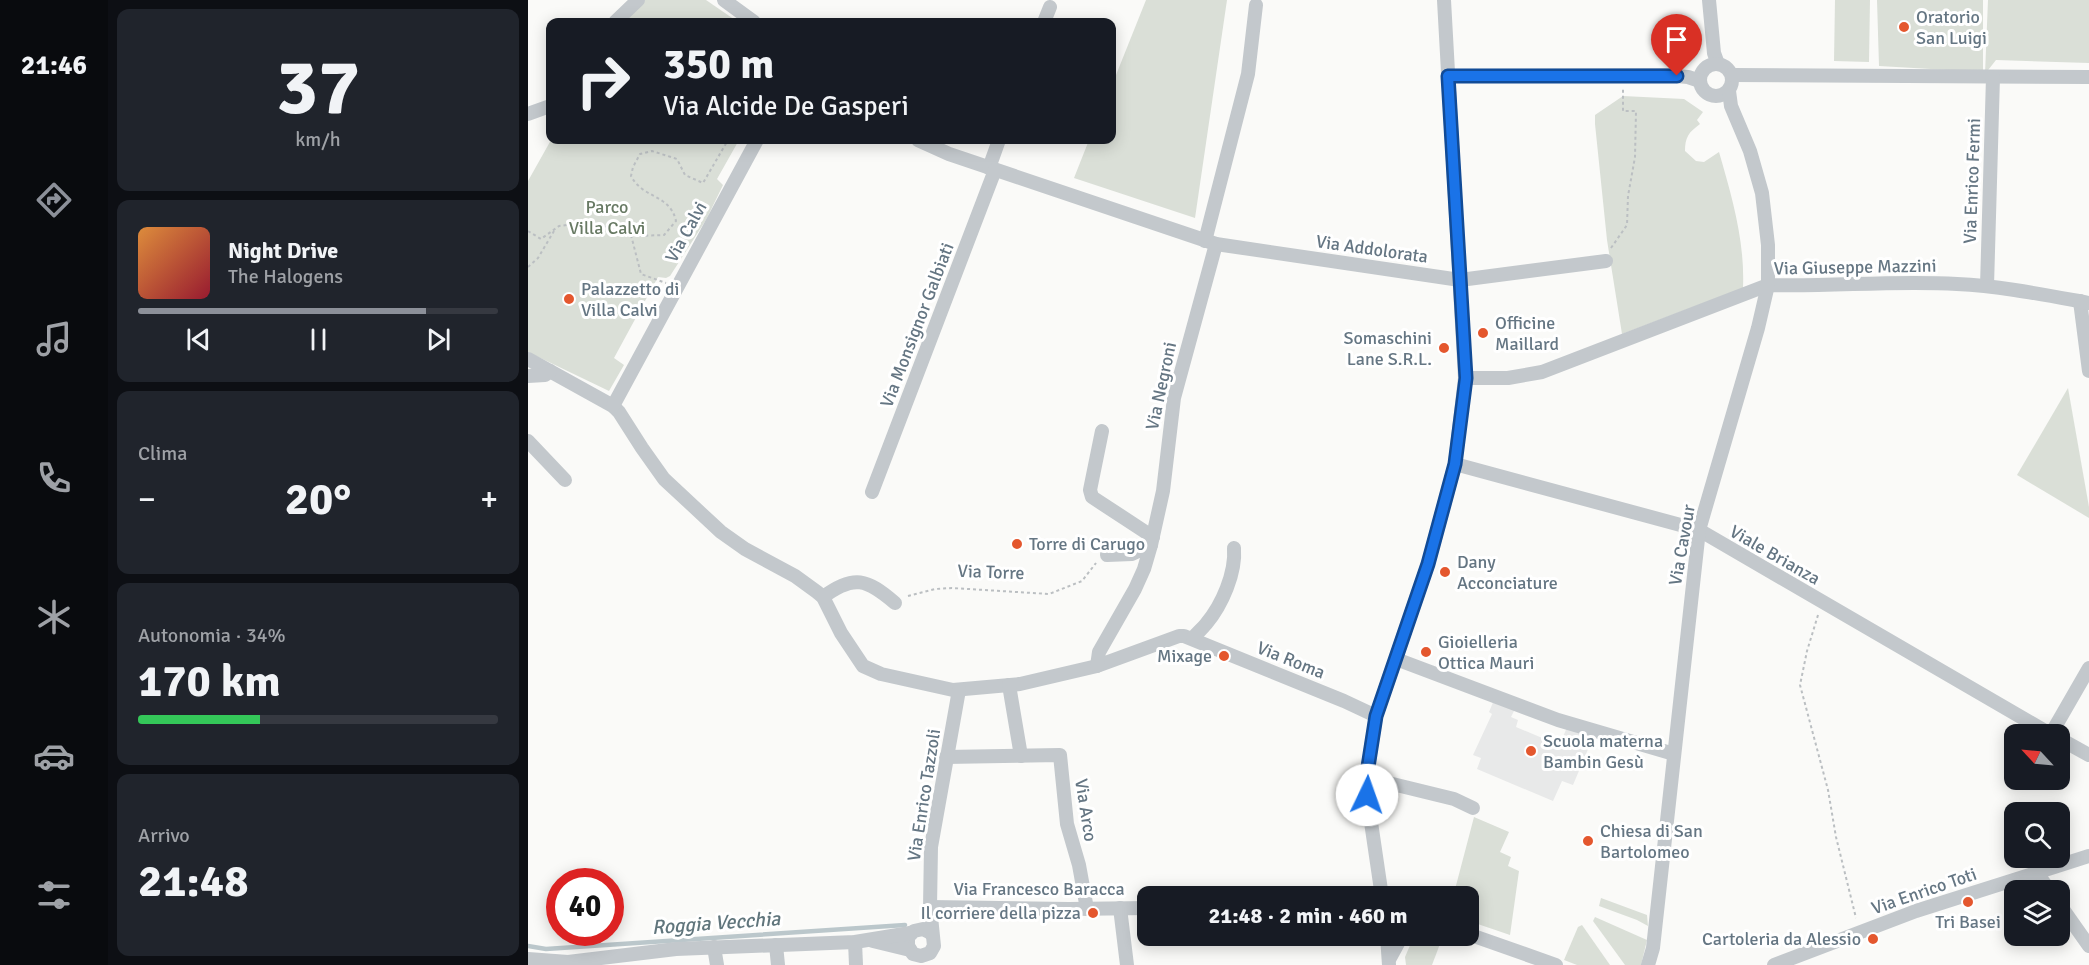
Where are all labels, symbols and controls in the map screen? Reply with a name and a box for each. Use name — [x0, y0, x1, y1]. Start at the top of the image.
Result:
place label: Oratorio San Luigi — [1916, 6, 1987, 49]
pin — [1651, 14, 1702, 76]
marker: Oratorio San Luigi — [1897, 20, 1911, 34]
icon: arrive — [1660, 23, 1693, 56]
text: 350 m — [663, 39, 774, 90]
text: 37 — [276, 40, 360, 136]
icon: right — [564, 42, 642, 120]
text: 21:46 — [21, 49, 87, 82]
text: Via Alcide De Gasperi — [663, 90, 909, 123]
street label: Via Enrico Fermi — [1959, 118, 1985, 244]
text: km/h — [295, 127, 341, 152]
icon: directions — [33, 179, 75, 221]
park label: Parco Villa Calvi — [569, 196, 645, 239]
street label: Via Calvi — [660, 198, 712, 266]
street label: Via Addolorata — [1315, 230, 1429, 268]
text: Night Drive — [228, 237, 338, 264]
street label: Via Monsignor Galbiati — [875, 240, 959, 410]
street label: Via Giuseppe Mazzini — [1773, 255, 1937, 279]
text: The Halogens — [228, 264, 343, 289]
place label: Palazzetto di Villa Calvi — [581, 278, 679, 321]
marker: Palazzetto di Villa Calvi — [562, 292, 576, 306]
place label: Officine Maillard — [1495, 312, 1559, 355]
icon: music — [33, 318, 75, 360]
icon: previous — [182, 323, 215, 356]
icon: pause — [302, 323, 335, 356]
icon: next — [422, 323, 455, 356]
marker: Officine Maillard — [1476, 326, 1490, 340]
place label: Somaschini Lane S.R.L. — [1343, 327, 1432, 370]
street label: Via Negroni — [1141, 340, 1181, 432]
marker: Somaschini Lane S.R.L. — [1437, 341, 1451, 355]
text: Clima — [138, 441, 187, 466]
icon: phone — [33, 457, 75, 499]
text: 20° — [285, 472, 351, 527]
text: − — [138, 479, 156, 520]
text: + — [480, 479, 498, 520]
street label: Via Cavour — [1664, 503, 1700, 587]
street label: Viale Brianza — [1726, 520, 1824, 590]
place label: Torre di Carugo — [1029, 533, 1145, 555]
marker: Torre di Carugo — [1010, 537, 1024, 551]
place label: Dany Acconciature — [1457, 551, 1558, 594]
street label: Via Torre — [957, 560, 1025, 584]
marker: Dany Acconciature — [1438, 565, 1452, 579]
icon: climate — [33, 596, 75, 638]
text: Autonomia · 34% — [138, 623, 286, 648]
place label: Gioielleria Ottica Mauri — [1438, 631, 1534, 674]
street label: Via Roma — [1254, 636, 1328, 684]
place label: Mixage — [1157, 645, 1212, 667]
marker: Gioielleria Ottica Mauri — [1419, 645, 1433, 659]
marker: Mixage — [1217, 649, 1231, 663]
text: 170 km — [138, 654, 281, 709]
north arrow — [2004, 724, 2070, 790]
map controls — [2004, 724, 2070, 946]
street label: Via Enrico Tazzoli — [903, 727, 945, 863]
place label: Scuola materna Bambin Gesù — [1543, 730, 1663, 773]
icon: car — [33, 735, 75, 777]
marker: Scuola materna Bambin Gesù — [1524, 744, 1538, 758]
position arrow — [1335, 763, 1399, 827]
street label: Via Arco — [1070, 777, 1102, 843]
button: search — [2004, 802, 2070, 868]
place label: Chiesa di San Bartolomeo — [1600, 820, 1703, 863]
text: Arrivo — [138, 823, 190, 848]
marker: Chiesa di San Bartolomeo — [1581, 834, 1595, 848]
text: 21:48 — [138, 854, 248, 909]
street label: Via Enrico Toti — [1869, 863, 1979, 919]
speed limit sign: 40 — [546, 868, 624, 946]
icon: filters — [33, 874, 75, 916]
street label: Via Francesco Baracca — [953, 878, 1125, 900]
button: layers — [2004, 880, 2070, 946]
marker: Tri Basei — [1961, 895, 1975, 909]
place label: Il corriere della pizza — [920, 902, 1081, 924]
text: 21:48 · 2 min · 460 m — [1208, 902, 1408, 929]
water label: Roggia Vecchia — [651, 906, 782, 940]
marker: Il corriere della pizza — [1086, 906, 1100, 920]
place label: Tri Basei — [1935, 911, 2001, 933]
place label: Cartoleria da Alessio — [1702, 928, 1861, 950]
marker: Cartoleria da Alessio — [1866, 932, 1880, 946]

